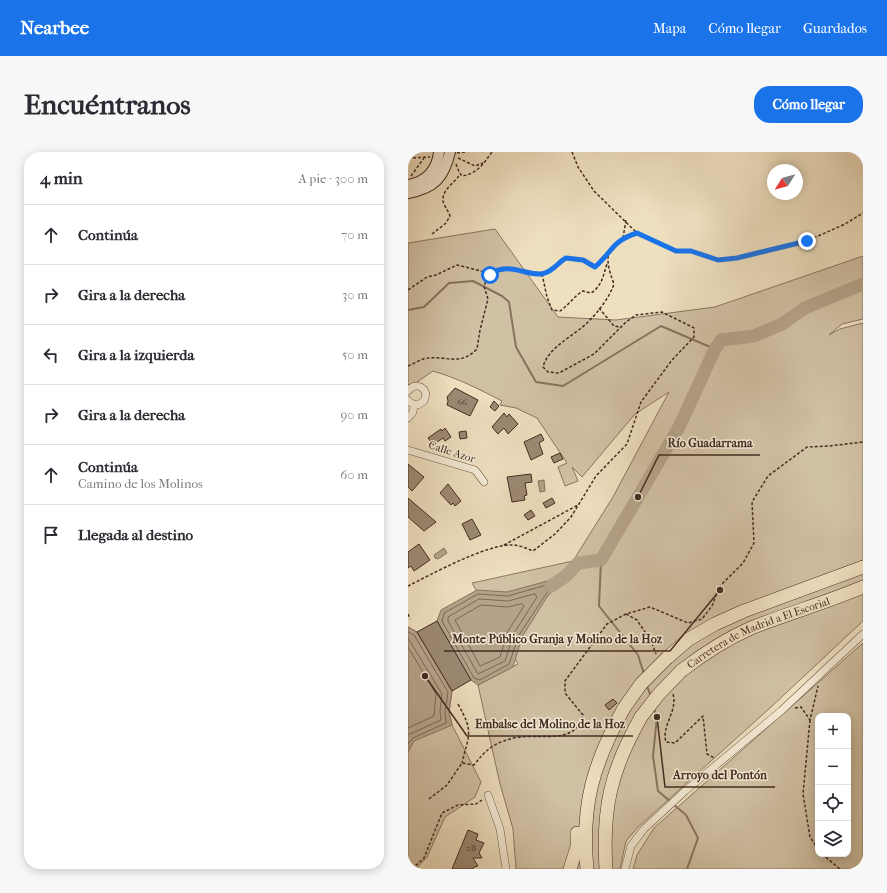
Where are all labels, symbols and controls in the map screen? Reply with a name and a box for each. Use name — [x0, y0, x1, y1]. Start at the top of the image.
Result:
text: Nearbee — [20, 17, 89, 39]
text: Mapa — [653, 20, 686, 37]
text: Cómo llegar — [708, 20, 781, 37]
text: Guardados — [803, 20, 867, 37]
button: Cómo llegar — [754, 86, 863, 123]
text: Encuéntranos — [24, 88, 191, 121]
north arrow — [767, 164, 803, 200]
text: 4 min — [40, 168, 83, 188]
text: A pie · 300 m — [298, 171, 368, 186]
icon: ahead — [40, 224, 62, 246]
text: Continúa — [78, 226, 138, 244]
text: 70 m — [341, 227, 368, 242]
route end — [798, 232, 816, 250]
route start — [481, 266, 499, 284]
icon: right — [40, 284, 62, 306]
text: Gira a la derecha — [78, 286, 185, 304]
text: 30 m — [342, 287, 368, 302]
icon: left — [40, 344, 62, 366]
text: Gira a la izquierda — [78, 346, 194, 364]
text: 50 m — [342, 347, 368, 362]
house number: 66 — [457, 397, 467, 407]
icon: right — [40, 404, 62, 426]
text: Gira a la derecha — [78, 406, 185, 424]
text: 90 m — [340, 407, 368, 422]
callout: Río Guadarrama — [659, 431, 760, 455]
text: Río Guadarrama — [667, 436, 753, 450]
street label: Calle Azor — [427, 438, 477, 466]
text: Continúa — [78, 458, 138, 476]
icon: ahead — [40, 464, 62, 486]
text: 60 m — [340, 467, 368, 482]
text: Camino de los Molinos — [78, 476, 203, 491]
icon: arrive — [40, 524, 62, 546]
text: Llegada al destino — [78, 526, 193, 544]
street label: Carretera de Madrid a El Escorial — [684, 594, 831, 671]
callout: Monte Público Granja y Molino de la Hoz — [444, 627, 670, 651]
text: Monte Público Granja y Molino de la Hoz — [451, 632, 663, 647]
callout: Embalse del Molino de la Hoz — [467, 712, 633, 736]
map controls — [815, 713, 851, 857]
button: + — [815, 713, 851, 749]
text: Embalse del Molino de la Hoz — [475, 717, 626, 731]
button: − — [815, 749, 851, 785]
callout: Arroyo del Pontón — [665, 763, 775, 787]
text: Arroyo del Pontón — [672, 768, 768, 783]
button: locate — [815, 785, 851, 821]
button: layers — [815, 821, 851, 857]
house number: 2B — [466, 843, 476, 853]

